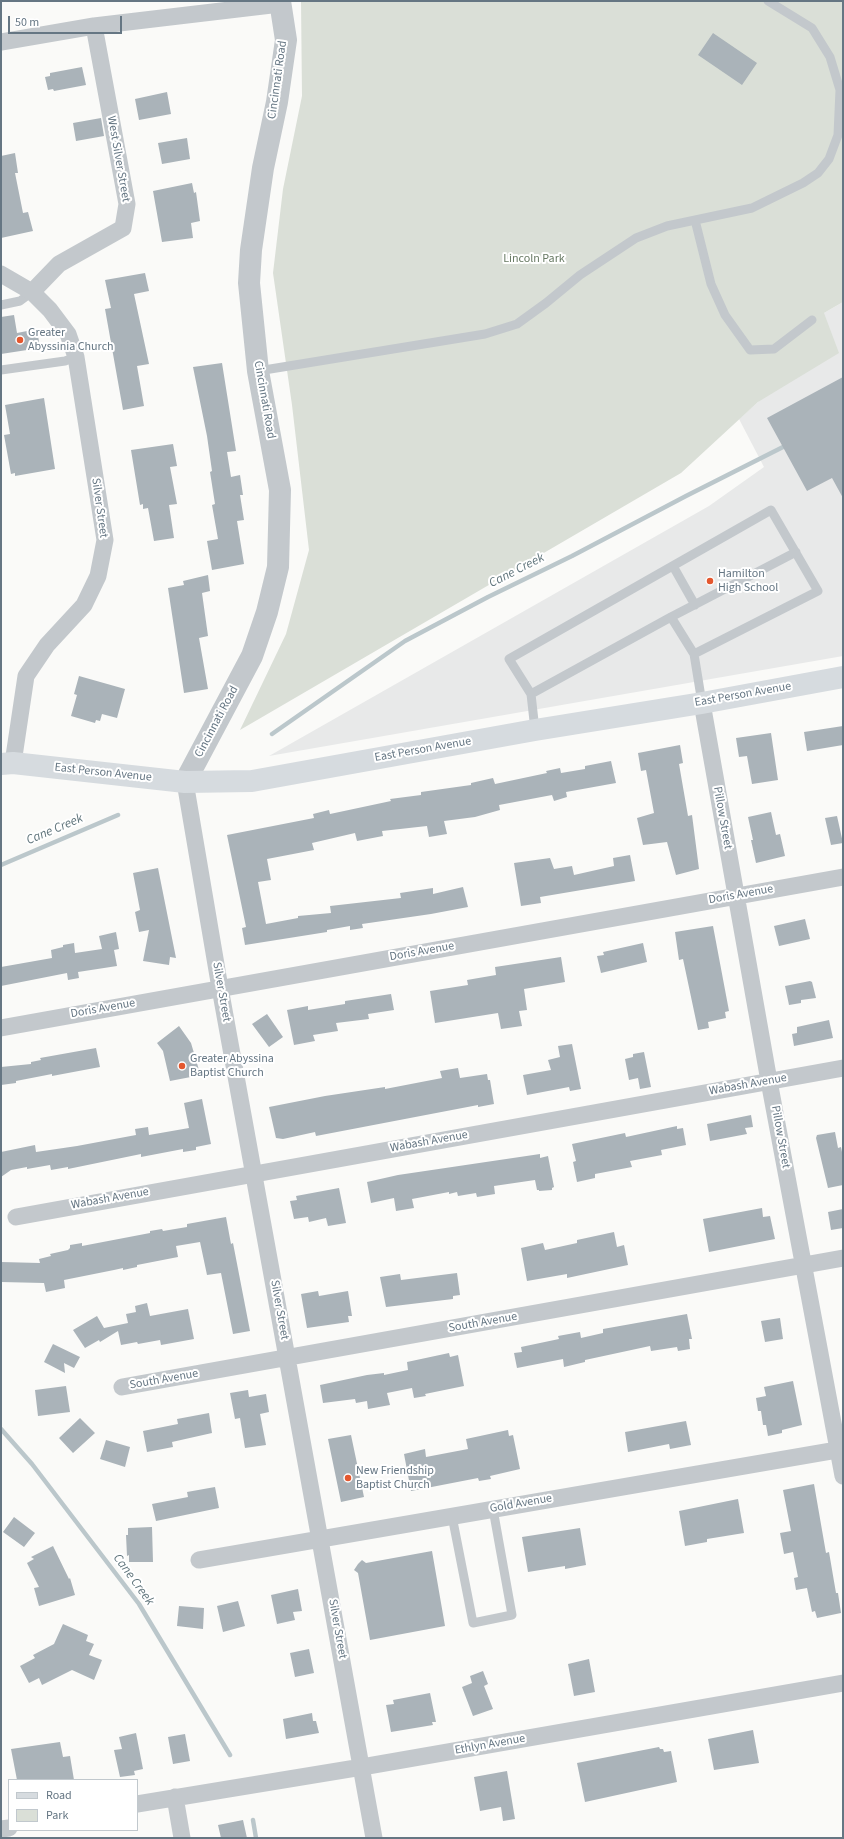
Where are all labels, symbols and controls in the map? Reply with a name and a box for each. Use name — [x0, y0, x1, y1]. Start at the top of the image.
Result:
scale bar — [10, 8, 124, 34]
text: 50 m — [15, 14, 39, 31]
street label: Cincinnati Road — [265, 40, 291, 120]
street label: West Silver Street — [103, 115, 133, 203]
park label: Lincoln Park — [503, 252, 565, 266]
place label: Greater Abyssinia Church — [28, 326, 114, 354]
marker: Greater Abyssinia Church — [15, 335, 25, 345]
street label: Cincinnati Road — [250, 360, 278, 440]
street label: Silver Street — [88, 477, 110, 539]
water label: Cane Creek — [487, 550, 547, 592]
place label: Hamilton High School — [718, 567, 778, 595]
marker: Hamilton High School — [705, 576, 715, 586]
street label: East Person Avenue — [694, 679, 792, 711]
street label: Cincinnati Road — [192, 684, 242, 760]
street label: East Person Avenue — [374, 734, 472, 766]
street label: East Person Avenue — [54, 761, 152, 785]
street label: Pillow Street — [709, 786, 735, 850]
water label: Cane Creek — [24, 811, 86, 849]
street label: Doris Avenue — [708, 882, 774, 908]
street label: Doris Avenue — [389, 939, 455, 965]
street label: Silver Street — [209, 961, 233, 1023]
street label: Doris Avenue — [70, 996, 136, 1022]
place label: Greater Abyssina Baptist Church — [190, 1052, 274, 1080]
marker: Greater Abyssina Baptist Church — [177, 1061, 187, 1071]
street label: Wabash Avenue — [708, 1071, 788, 1099]
street label: Pillow Street — [767, 1105, 793, 1169]
street label: Wabash Avenue — [389, 1128, 469, 1156]
street label: Wabash Avenue — [70, 1185, 150, 1213]
street label: Silver Street — [267, 1279, 291, 1341]
street label: South Avenue — [448, 1310, 518, 1336]
street label: South Avenue — [129, 1367, 199, 1393]
place label: New Friendship Baptist Church — [356, 1464, 434, 1492]
marker: New Friendship Baptist Church — [343, 1473, 353, 1483]
street label: Gold Avenue — [489, 1491, 553, 1517]
water label: Cane Creek — [109, 1551, 157, 1609]
street label: Silver Street — [325, 1598, 349, 1660]
street label: Ethlyn Avenue — [454, 1732, 526, 1758]
legend — [8, 1779, 138, 1831]
text: Road — [46, 1787, 72, 1804]
text: Park — [46, 1807, 68, 1824]

